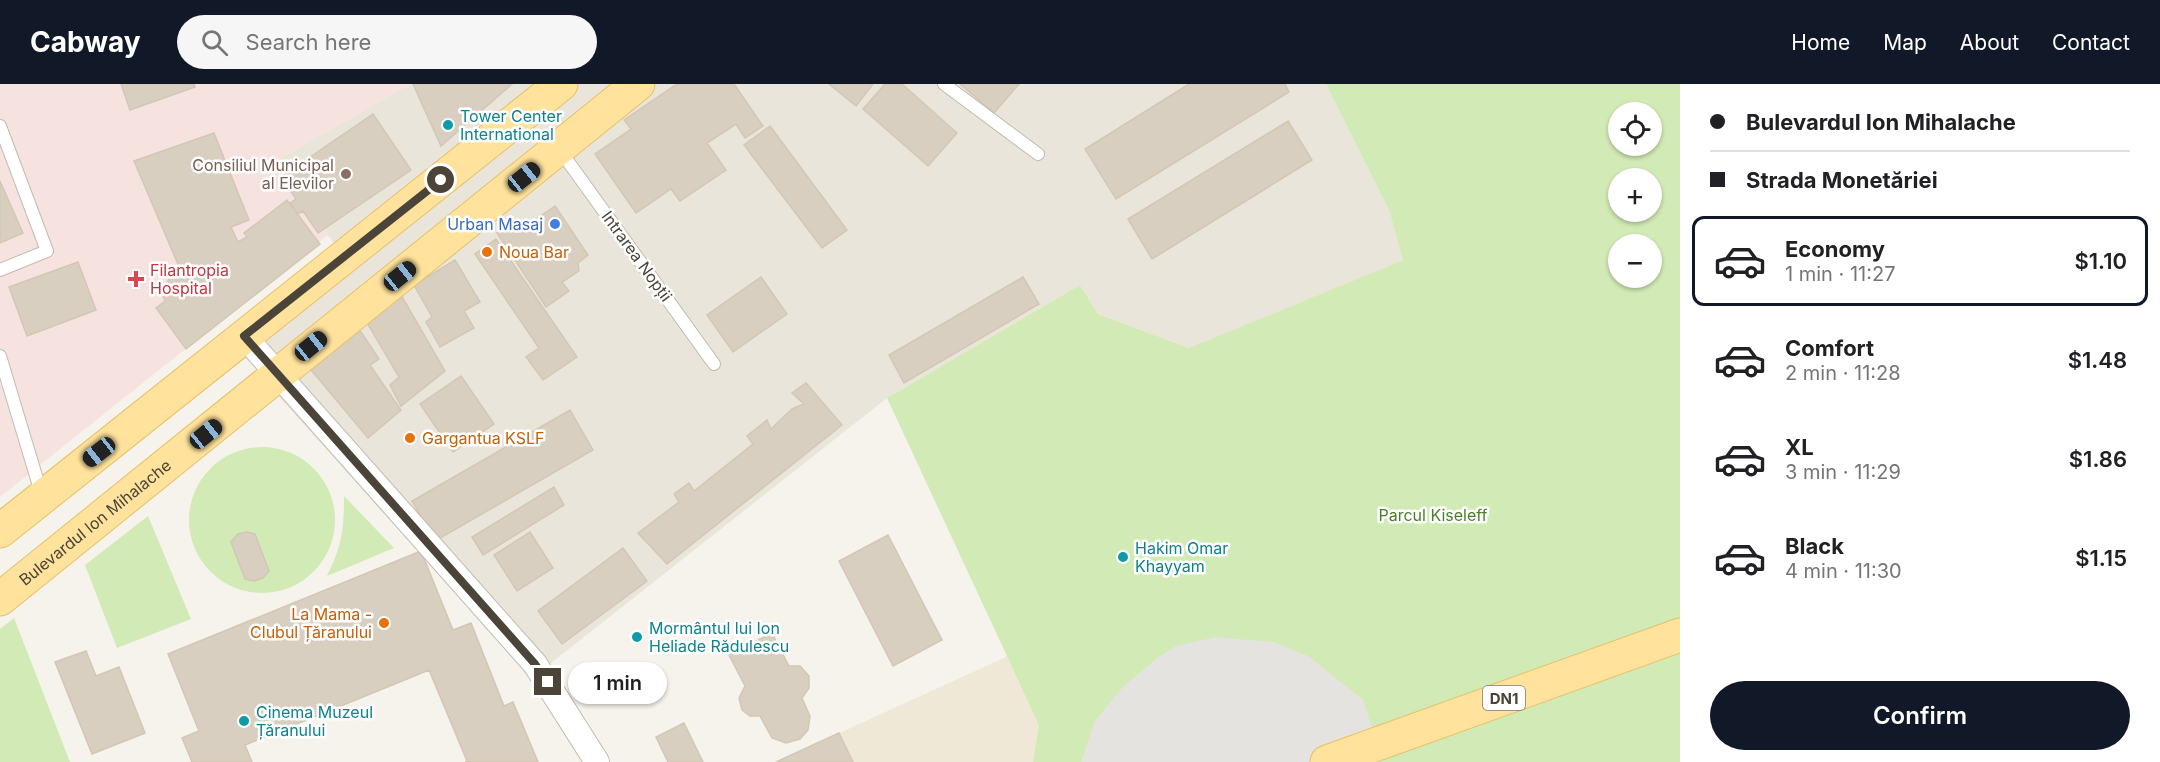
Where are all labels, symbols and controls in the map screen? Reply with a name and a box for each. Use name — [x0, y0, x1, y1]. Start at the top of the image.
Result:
search box — [177, 15, 597, 69]
text: Cabway — [30, 25, 141, 59]
icon: search — [198, 26, 231, 59]
text: Search here — [246, 29, 371, 55]
text: Home — [1791, 30, 1850, 55]
text: Map — [1883, 30, 1927, 55]
text: About — [1960, 30, 2019, 55]
text: Contact — [2052, 30, 2130, 55]
map controls — [1608, 102, 1662, 288]
button: locate — [1608, 102, 1662, 156]
place label: Tower Center International — [460, 106, 562, 144]
text: Bulevardul Ion Mihalache — [1746, 109, 2016, 135]
marker: Tower Center International — [441, 118, 455, 132]
place label: Consiliul Municipal al Elevilor — [192, 155, 334, 193]
car — [504, 159, 544, 195]
route start — [427, 166, 454, 193]
marker: Consiliul Municipal al Elevilor — [339, 167, 353, 181]
text: Strada Monetăriei — [1746, 167, 1938, 193]
button: + — [1608, 168, 1662, 222]
street label: Intrarea Nopții — [597, 207, 677, 305]
place label: Urban Masaj — [447, 214, 543, 234]
marker: Urban Masaj — [548, 217, 562, 231]
button: − — [1608, 234, 1662, 288]
icon: car — [1713, 234, 1767, 288]
text: Economy — [1785, 236, 1885, 262]
place label: Noua Bar — [499, 242, 569, 262]
marker: Noua Bar — [480, 245, 494, 259]
text: $1.10 — [2075, 248, 2127, 274]
car — [380, 258, 420, 294]
place label: Filantropia Hospital — [150, 260, 229, 298]
text: 1 min · 11:27 — [1785, 262, 1896, 286]
marker: Filantropia Hospital — [127, 270, 145, 288]
car — [291, 328, 331, 364]
icon: car — [1713, 333, 1767, 387]
text: Comfort — [1785, 335, 1874, 361]
text: $1.48 — [2068, 347, 2127, 373]
text: 2 min · 11:28 — [1785, 361, 1901, 385]
car — [186, 416, 226, 452]
place label: Gargantua KSLF — [422, 428, 544, 448]
marker: Gargantua KSLF — [403, 431, 417, 445]
icon: car — [1713, 432, 1767, 486]
car — [79, 434, 119, 470]
text: XL — [1785, 434, 1814, 460]
text: $1.86 — [2069, 446, 2127, 472]
street label: Bulevardul Ion Mihalache — [15, 455, 175, 590]
text: 3 min · 11:29 — [1785, 460, 1901, 484]
park label: Parcul Kiseleff — [1378, 505, 1488, 525]
icon: car — [1713, 531, 1767, 585]
text: Black — [1785, 533, 1844, 559]
place label: Hakim Omar Khayyam — [1135, 538, 1228, 576]
text: $1.15 — [2075, 545, 2127, 571]
marker: Hakim Omar Khayyam — [1116, 550, 1130, 564]
text: 4 min · 11:30 — [1785, 559, 1902, 583]
place label: La Mama - Clubul Țăranului — [250, 604, 372, 642]
marker: La Mama - Clubul Țăranului — [377, 616, 391, 630]
place label: Mormântul lui Ion Heliade Rădulescu — [649, 618, 789, 656]
marker: Mormântul lui Ion Heliade Rădulescu — [630, 630, 644, 644]
callout: 1 min — [569, 661, 668, 703]
route end — [534, 668, 561, 695]
text: 1 min — [593, 671, 642, 695]
button: Confirm — [1710, 681, 2130, 750]
road number: DN1 — [1483, 686, 1525, 710]
place label: Cinema Muzeul Țăranului — [256, 702, 373, 740]
marker: Cinema Muzeul Țăranului — [237, 714, 251, 728]

